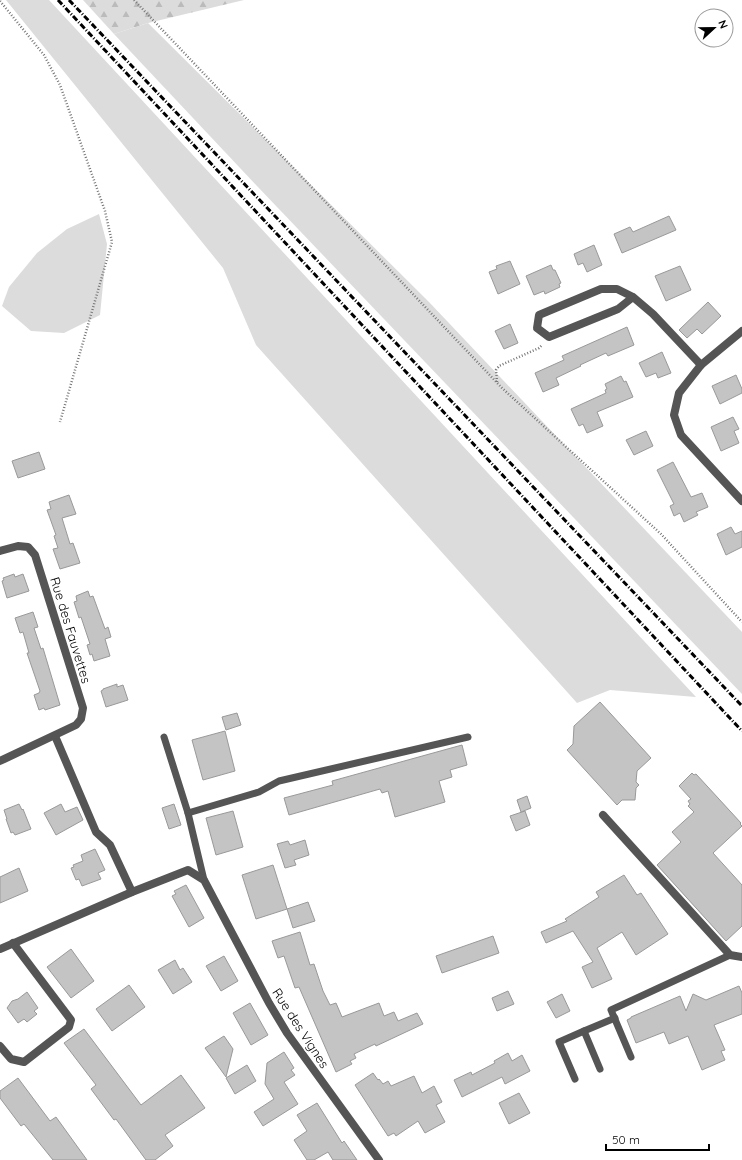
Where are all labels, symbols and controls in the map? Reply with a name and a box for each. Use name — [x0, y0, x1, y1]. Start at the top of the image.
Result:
north arrow — [694, 8, 734, 48]
text: N — [715, 18, 731, 31]
street label: Rue des Fauvettes — [47, 575, 95, 685]
street label: Rue des Vignes — [269, 985, 333, 1071]
scale bar — [606, 1126, 709, 1152]
text: 50 m — [612, 1132, 640, 1147]

